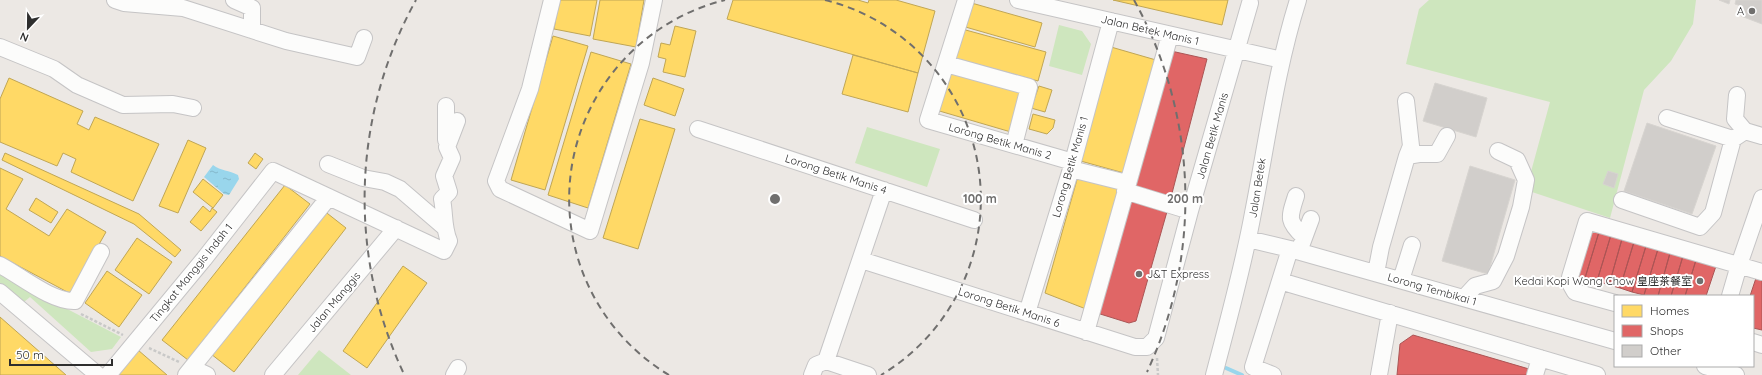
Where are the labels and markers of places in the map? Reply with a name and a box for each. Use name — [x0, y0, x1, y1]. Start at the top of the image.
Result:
place label: A — [1737, 4, 1744, 18]
marker: A — [1747, 6, 1757, 16]
centre of rings — [768, 192, 782, 206]
place label: J&T Express — [1147, 267, 1209, 281]
marker: J&T Express — [1134, 269, 1144, 279]
place label: Kedai Kopi Wong Chow 皇座茶餐室 — [1514, 274, 1692, 288]
marker: Kedai Kopi Wong Chow 皇座茶餐室 — [1695, 276, 1705, 286]

